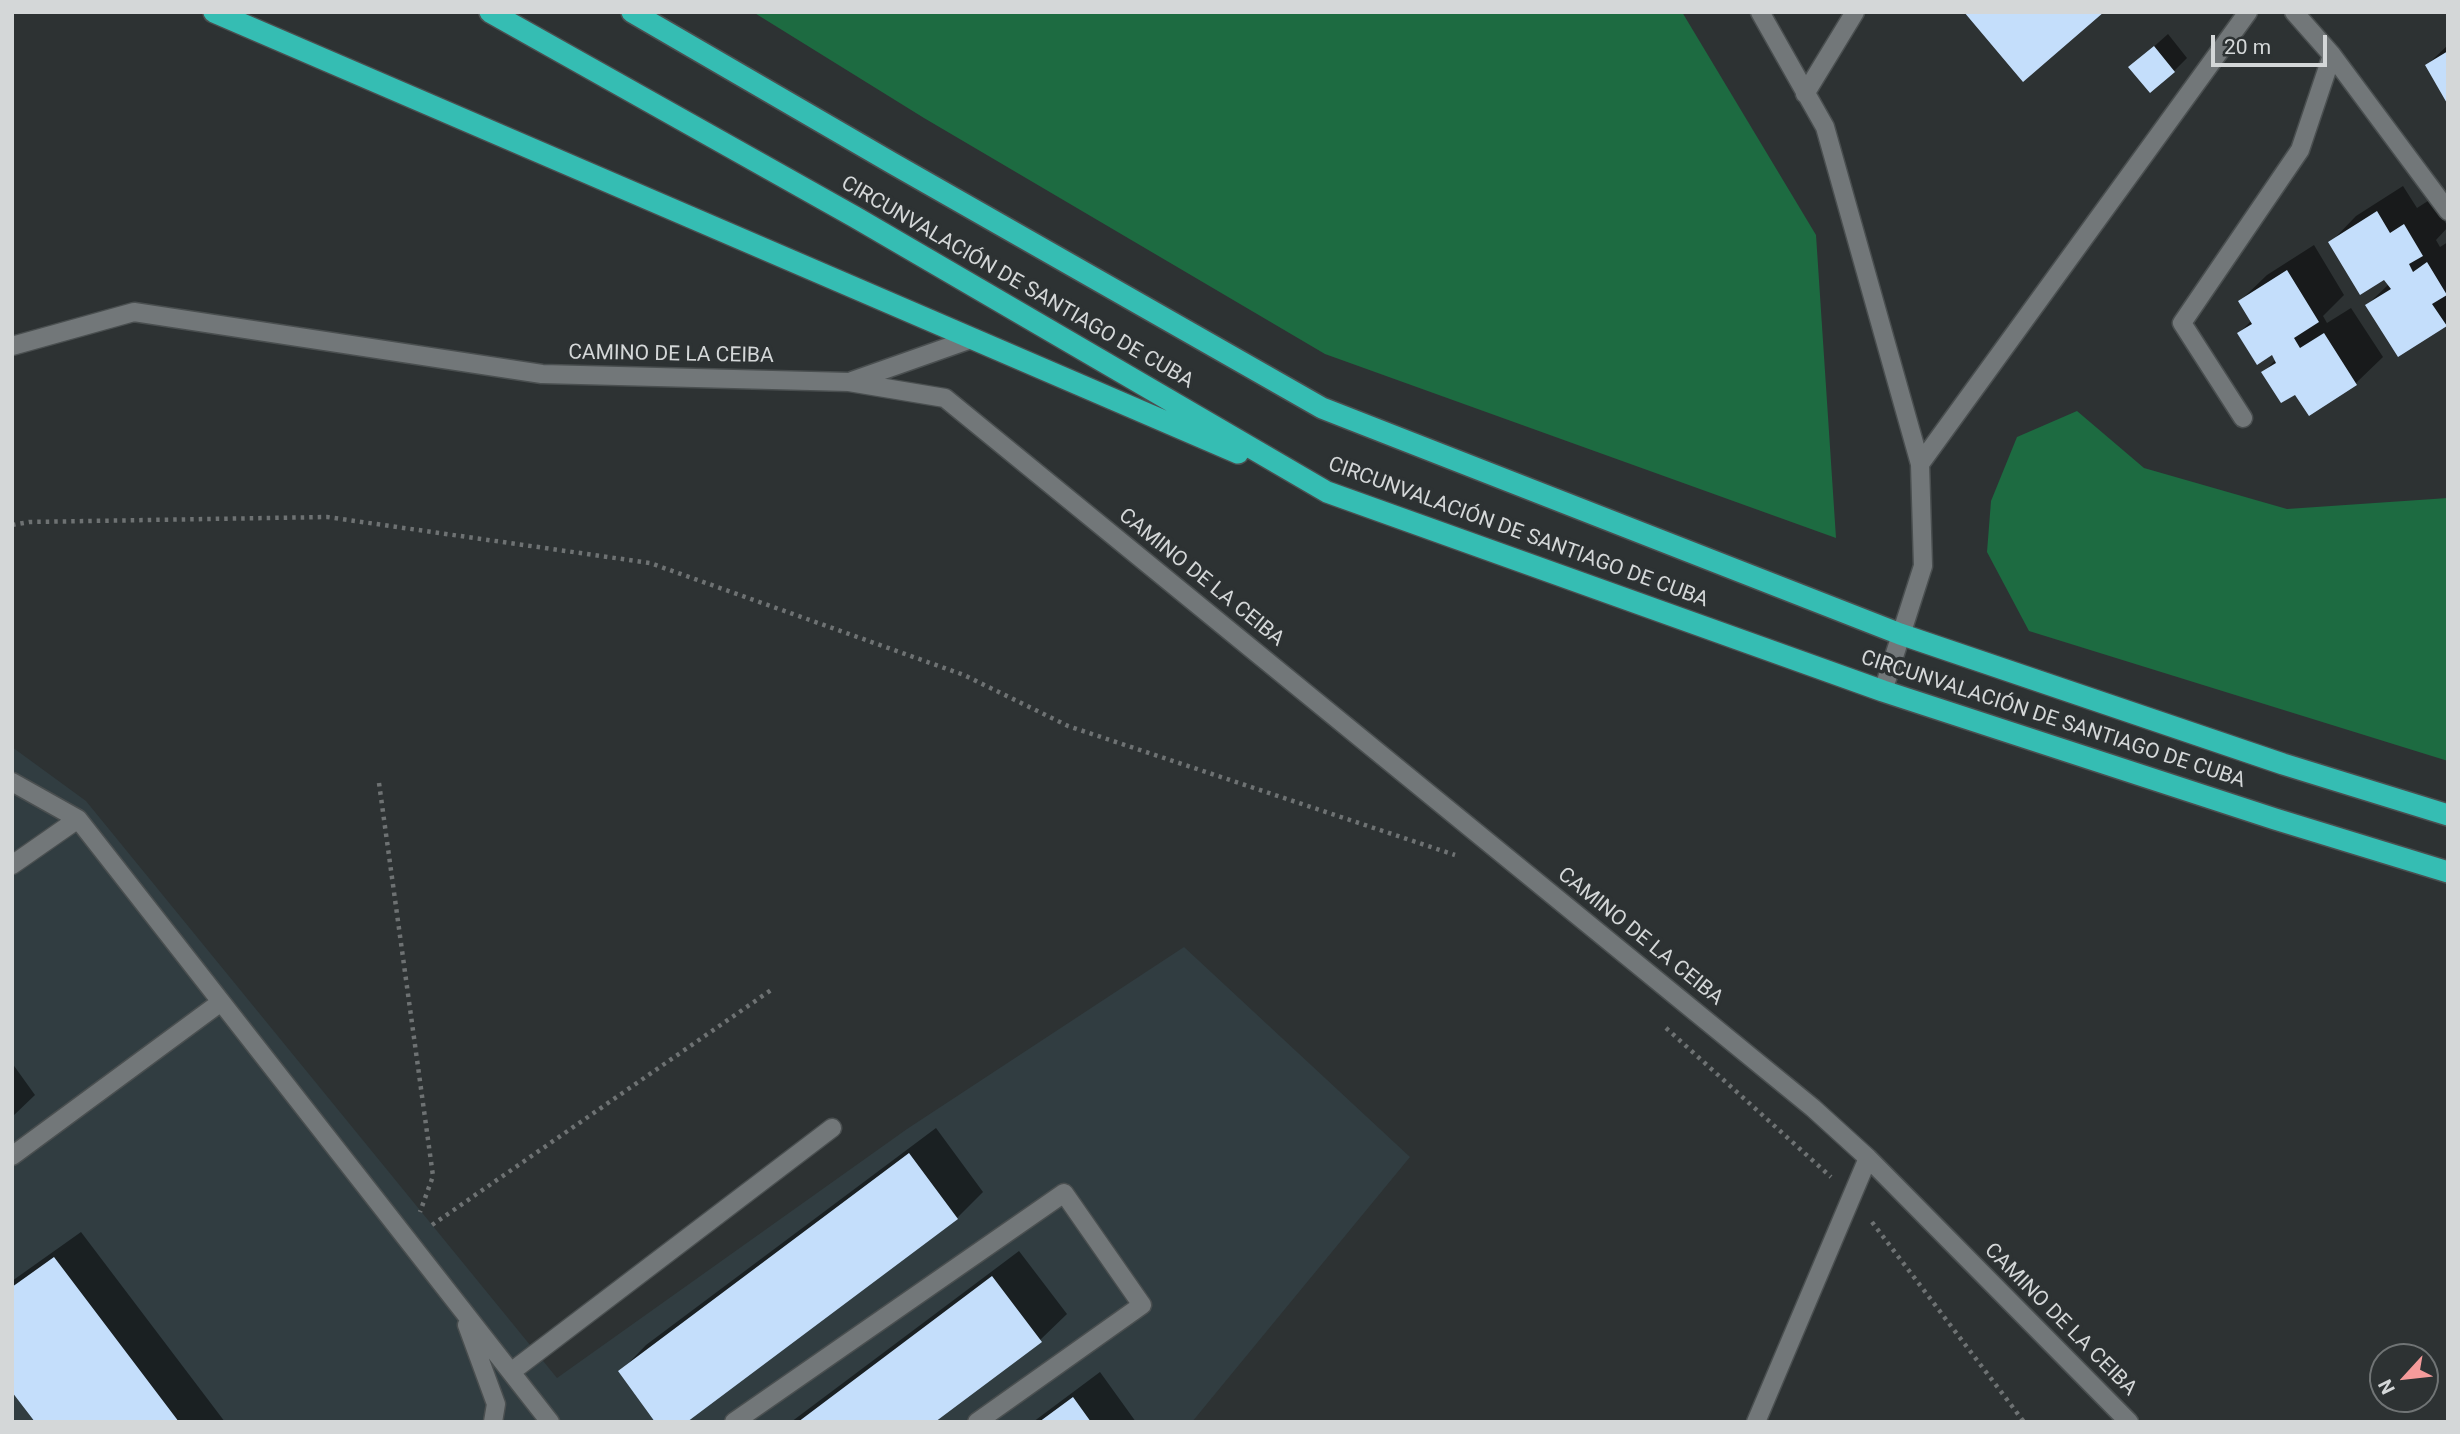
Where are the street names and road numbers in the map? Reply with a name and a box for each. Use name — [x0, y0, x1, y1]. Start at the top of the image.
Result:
street label: CIRCUNVALACIÓN DE SANTIAGO DE CUBA — [836, 171, 1198, 395]
street label: CAMINO DE LA CEIBA — [568, 341, 774, 369]
street label: CIRCUNVALACIÓN DE SANTIAGO DE CUBA — [1324, 452, 1712, 614]
street label: CAMINO DE LA CEIBA — [1113, 504, 1289, 652]
street label: CIRCUNVALACIÓN DE SANTIAGO DE CUBA — [1858, 646, 2248, 794]
street label: CAMINO DE LA CEIBA — [1552, 863, 1728, 1011]
street label: CAMINO DE LA CEIBA — [1978, 1238, 2142, 1402]

